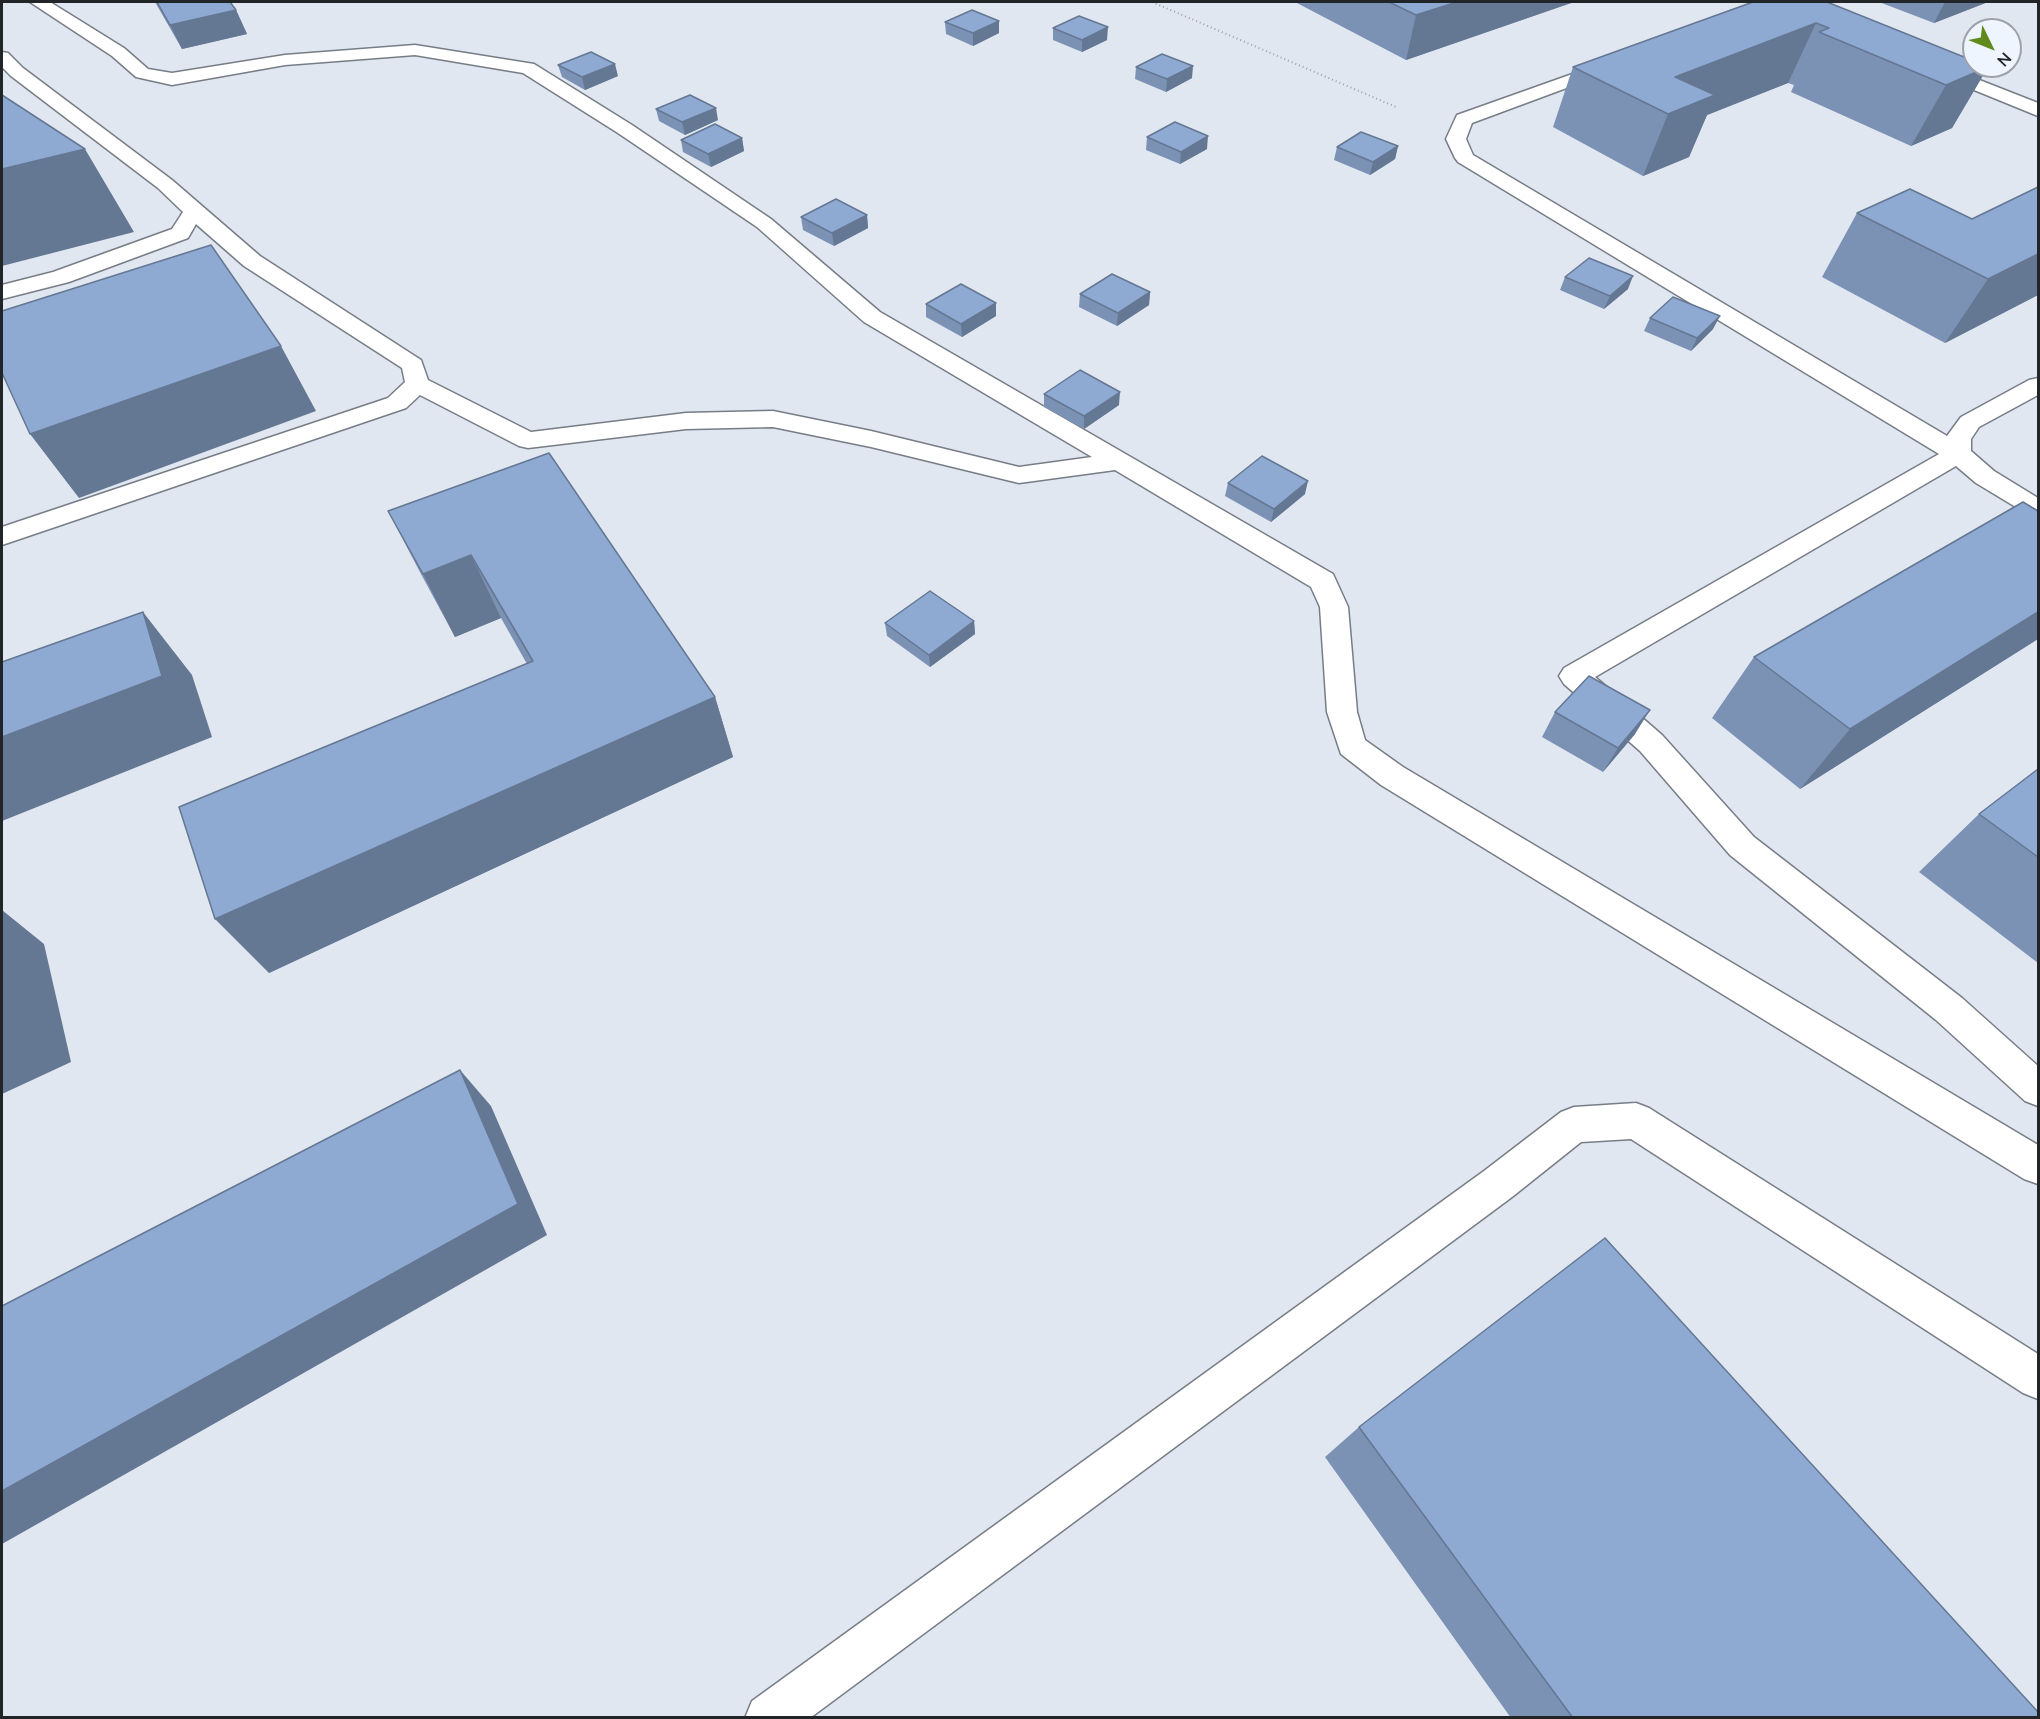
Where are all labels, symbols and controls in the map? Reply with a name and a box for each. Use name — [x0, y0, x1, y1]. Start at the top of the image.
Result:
north arrow — [1962, 18, 2022, 78]
text: N — [1992, 47, 2016, 71]

